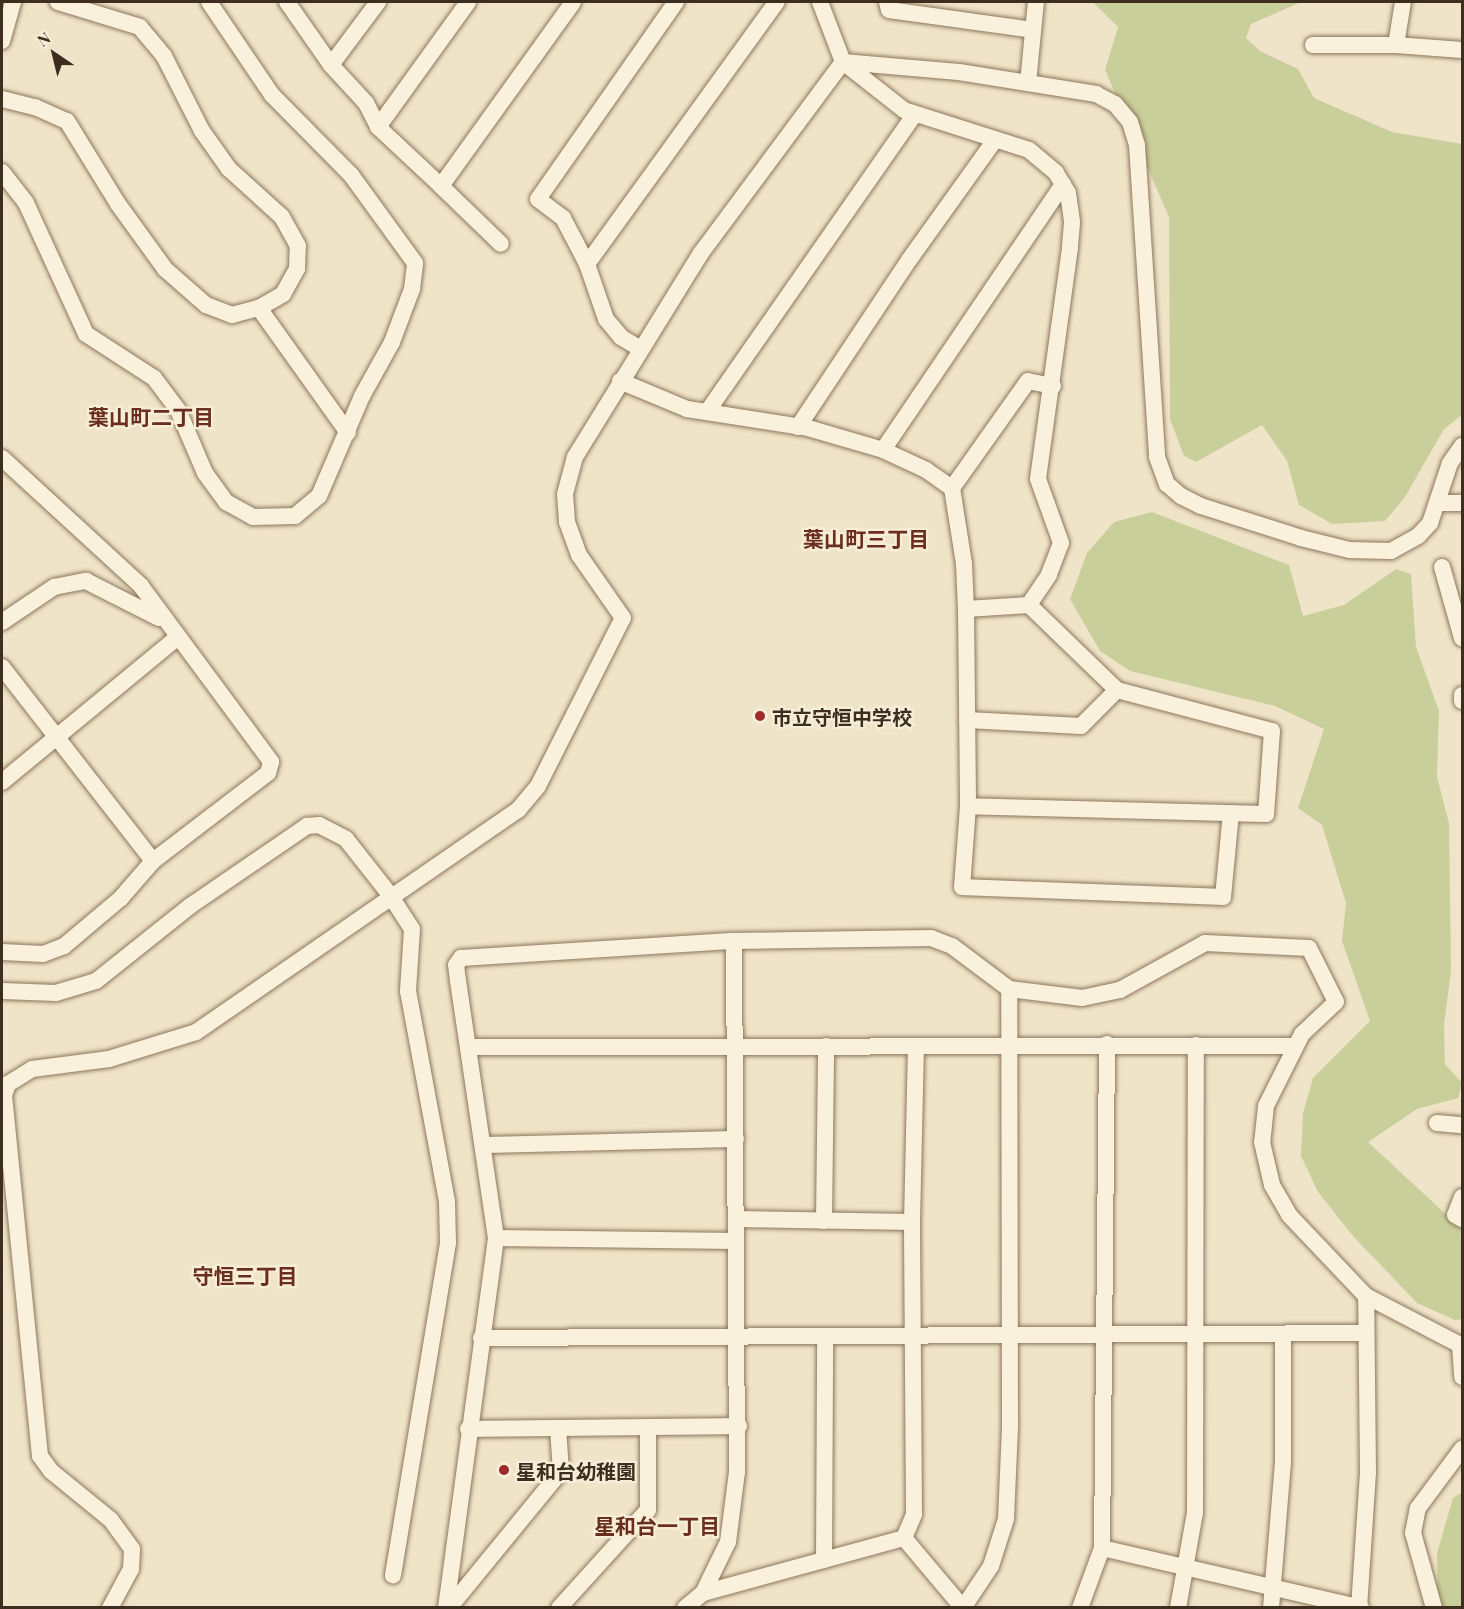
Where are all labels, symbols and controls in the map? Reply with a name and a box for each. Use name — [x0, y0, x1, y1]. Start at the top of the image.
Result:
north arrow — [24, 24, 84, 84]
text: N — [33, 27, 54, 51]
district label: 葉山町二丁目 — [88, 403, 214, 429]
district label: 葉山町三丁目 — [803, 525, 929, 551]
place label: 市立守恒中学校 — [772, 704, 912, 728]
marker: 市立守恒中学校 — [753, 709, 767, 723]
district label: 守恒三丁目 — [193, 1262, 297, 1288]
place label: 星和台幼稚園 — [516, 1458, 636, 1482]
marker: 星和台幼稚園 — [497, 1463, 511, 1477]
district label: 星和台一丁目 — [594, 1512, 720, 1538]

